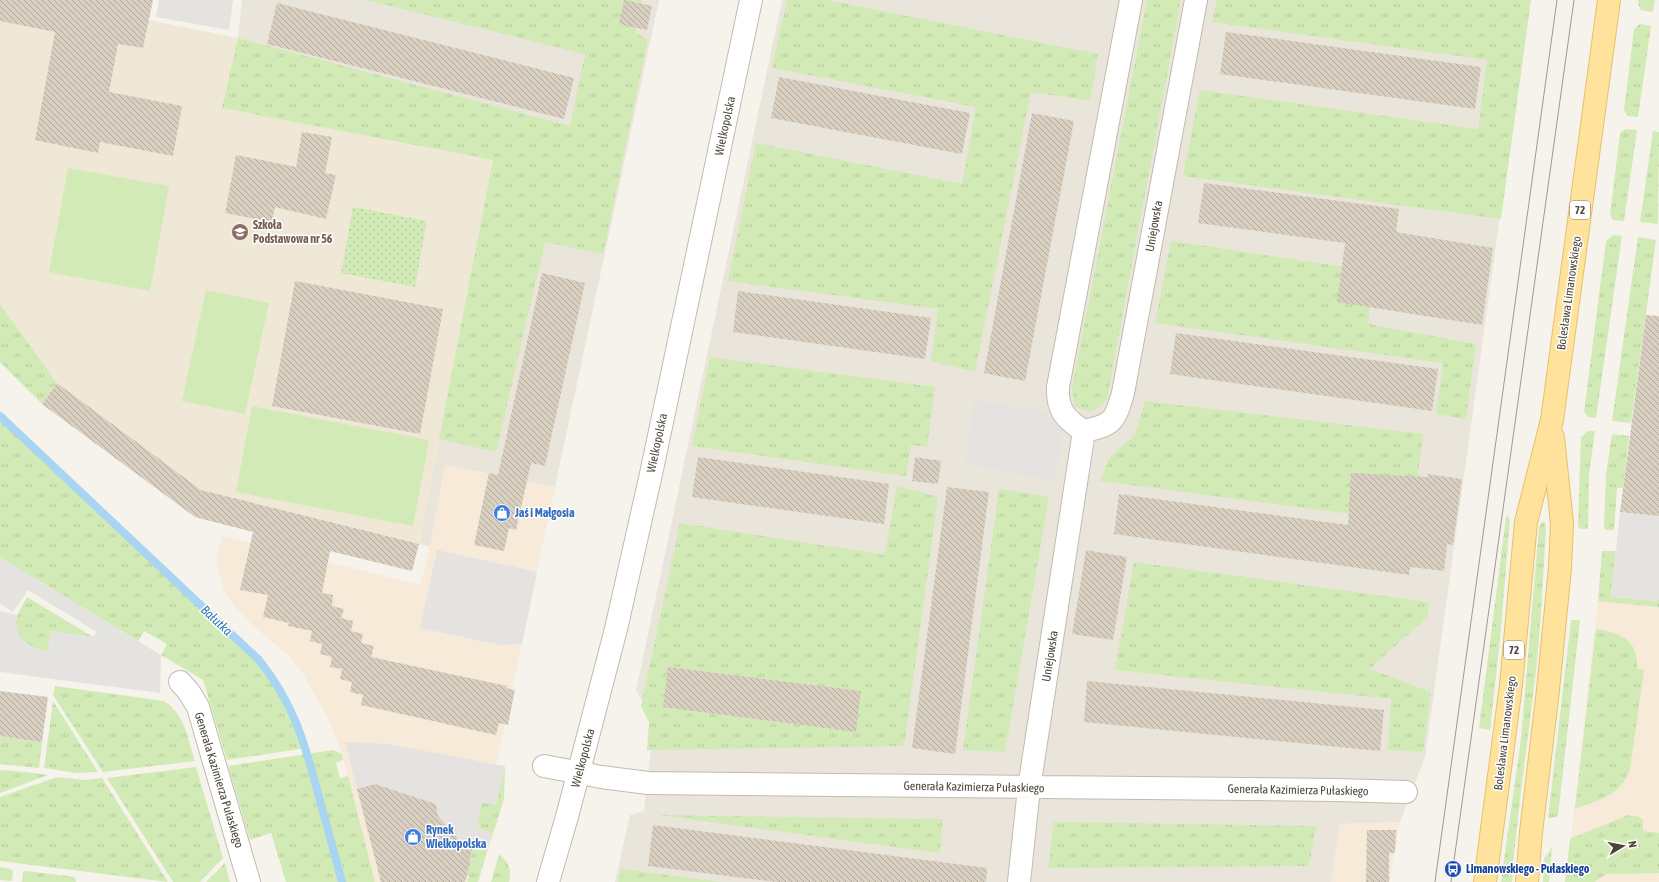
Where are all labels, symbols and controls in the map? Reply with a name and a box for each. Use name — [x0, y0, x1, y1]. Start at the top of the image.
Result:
street label: Wielkopolska — [712, 95, 738, 157]
street label: Uniejowska — [1143, 199, 1165, 253]
road number: 72 — [1570, 201, 1590, 219]
place label: Szkoła Podstawowa nr 56 — [253, 218, 333, 246]
school or university icon: Szkoła Podstawowa nr 56 — [230, 222, 250, 242]
street label: Bolesława Limanowskiego — [1554, 235, 1584, 351]
street label: Wielkopolska — [644, 412, 670, 474]
shop icon: Jaś i Małgosia — [492, 503, 512, 523]
place label: Jaś i Małgosia — [514, 506, 575, 520]
water label: Bałutka — [198, 602, 235, 639]
street label: Uniejowska — [1039, 629, 1061, 683]
road number: 72 — [1504, 641, 1524, 659]
street label: Bolesława Limanowskiego — [1491, 675, 1519, 791]
street label: Generała Kazimierza Pułaskiego — [192, 711, 246, 850]
street label: Wielkopolska — [568, 727, 598, 789]
street label: Generała Kazimierza Pułaskiego — [903, 779, 1045, 795]
street label: Generała Kazimierza Pułaskiego — [1227, 782, 1369, 798]
place label: Rynek Wielkopolska — [425, 823, 487, 851]
north arrow — [1603, 826, 1643, 866]
shop icon: Rynek Wielkopolska — [403, 827, 423, 847]
text: N — [1626, 840, 1639, 849]
bus stop icon: Limanowskiego - Pułaskiego — [1443, 859, 1463, 879]
place label: Limanowskiego - Pułaskiego — [1466, 862, 1590, 876]

